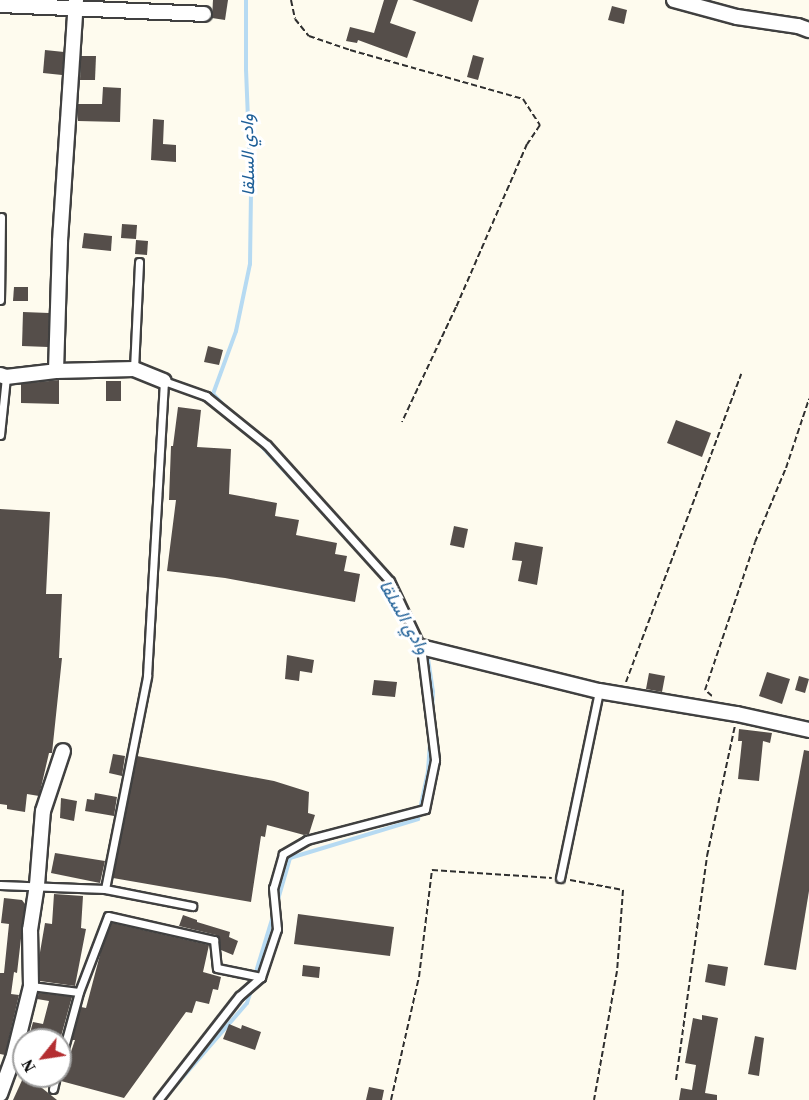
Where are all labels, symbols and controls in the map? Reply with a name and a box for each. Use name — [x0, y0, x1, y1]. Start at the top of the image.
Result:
water label: وادي السلقا — [236, 114, 260, 196]
water label: وادي السلقا — [374, 576, 434, 658]
north arrow — [12, 1028, 72, 1088]
text: N — [16, 1055, 41, 1077]

